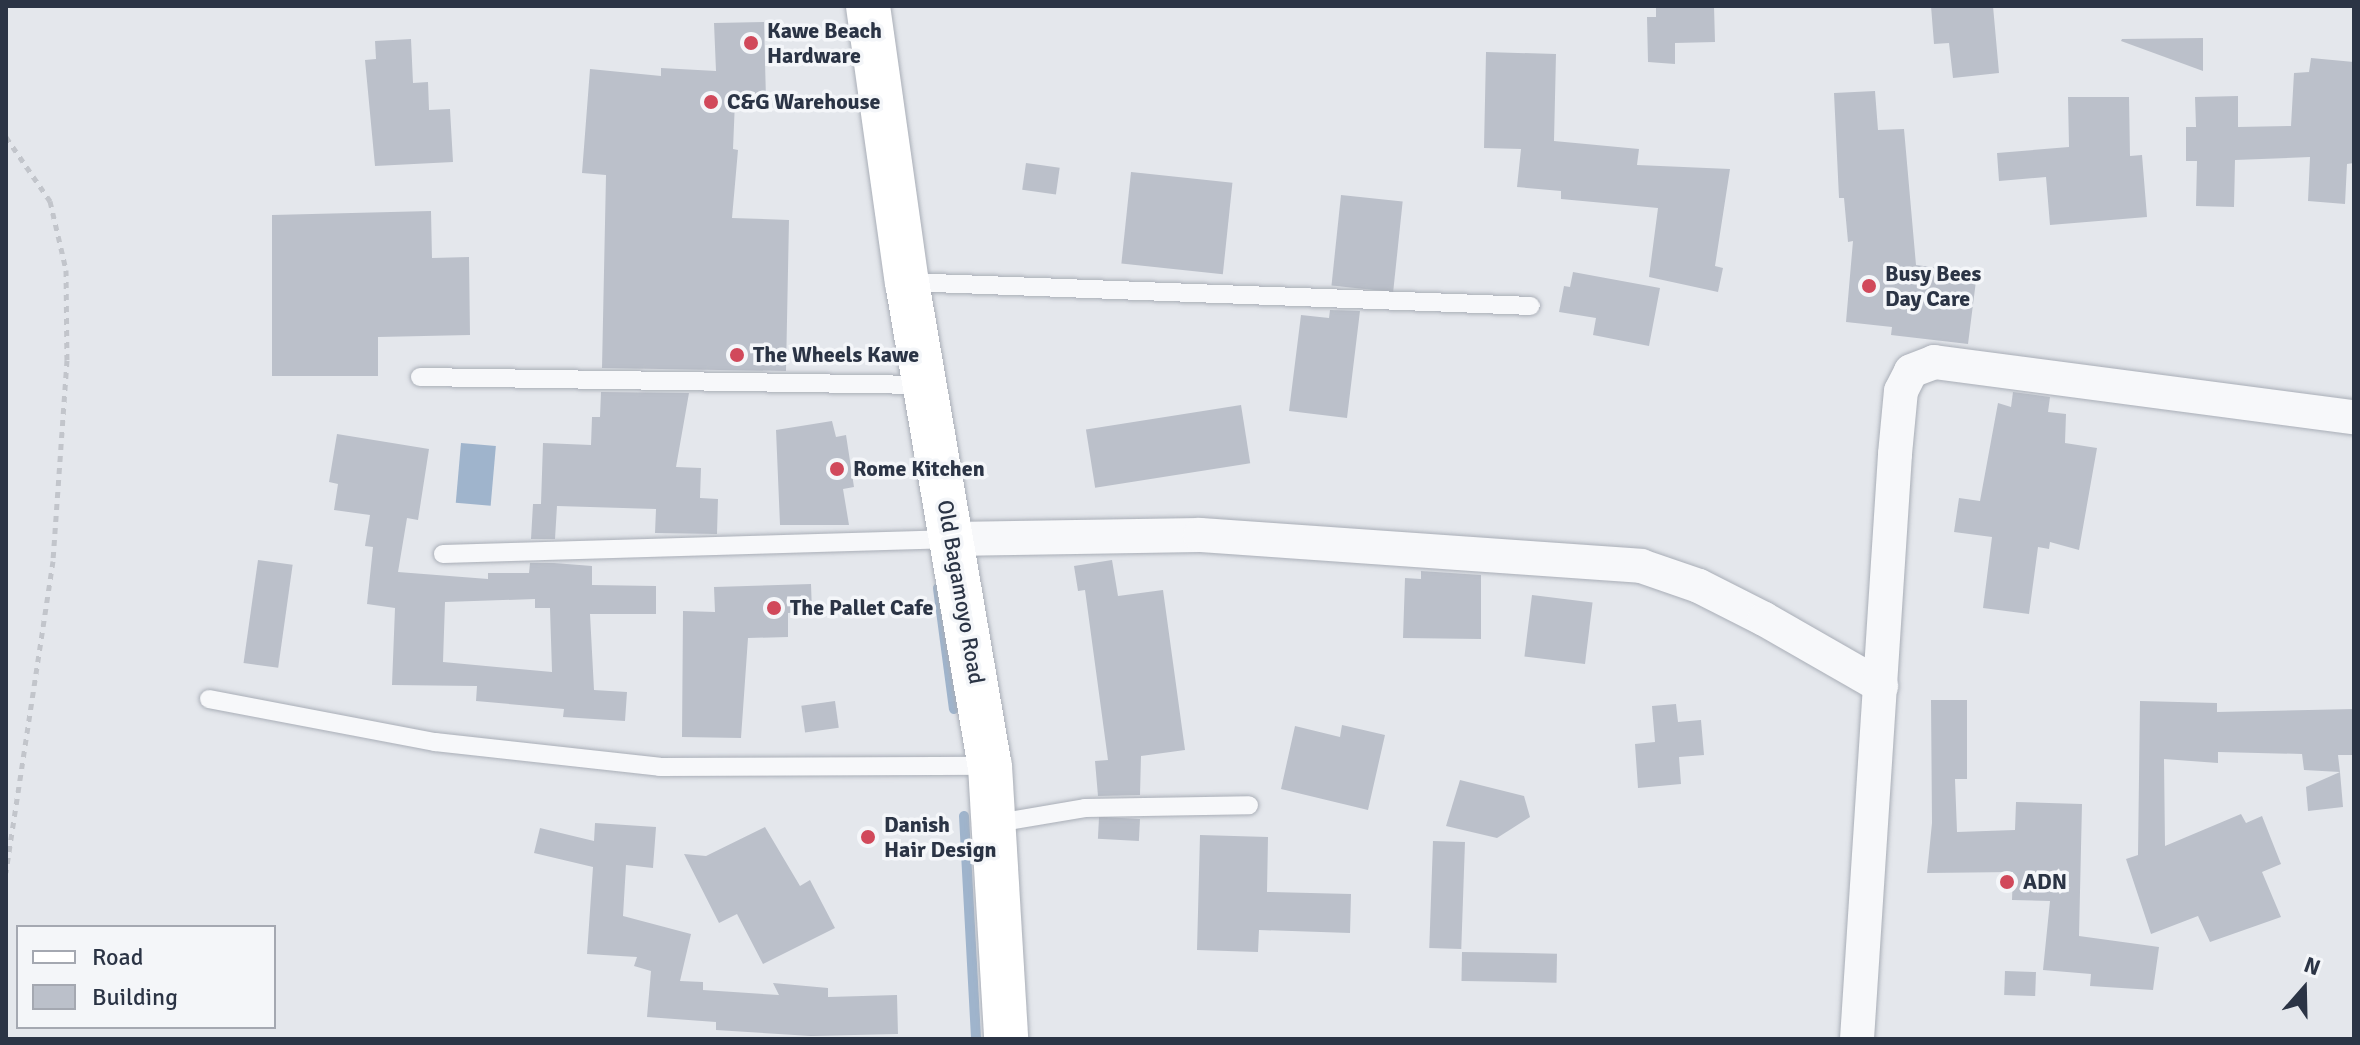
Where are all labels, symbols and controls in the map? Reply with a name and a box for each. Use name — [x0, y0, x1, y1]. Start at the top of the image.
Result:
place label: Kawe Beach Hardware — [767, 17, 882, 68]
marker: Kawe Beach Hardware — [742, 34, 760, 52]
place label: C&G Warehouse — [727, 89, 880, 115]
marker: C&G Warehouse — [702, 93, 720, 111]
place label: Busy Bees Day Care — [1885, 260, 1981, 312]
marker: Busy Bees Day Care — [1860, 277, 1878, 295]
place label: The Wheels Kawe — [753, 342, 919, 368]
marker: The Wheels Kawe — [728, 346, 746, 364]
place label: Rome Kitchen — [853, 456, 985, 482]
marker: Rome Kitchen — [828, 460, 846, 478]
street label: Old Bagamoyo Road — [932, 498, 990, 686]
place label: The Pallet Cafe — [790, 595, 933, 621]
marker: The Pallet Cafe — [765, 599, 783, 617]
place label: Danish Hair Design — [884, 811, 996, 862]
marker: Danish Hair Design — [859, 828, 877, 846]
place label: ADN — [2023, 869, 2067, 895]
marker: ADN — [1998, 873, 2016, 891]
legend — [16, 925, 276, 1029]
text: Road — [92, 942, 143, 972]
north arrow — [2264, 949, 2344, 1029]
text: N — [2301, 951, 2324, 981]
text: Building — [92, 982, 178, 1012]

